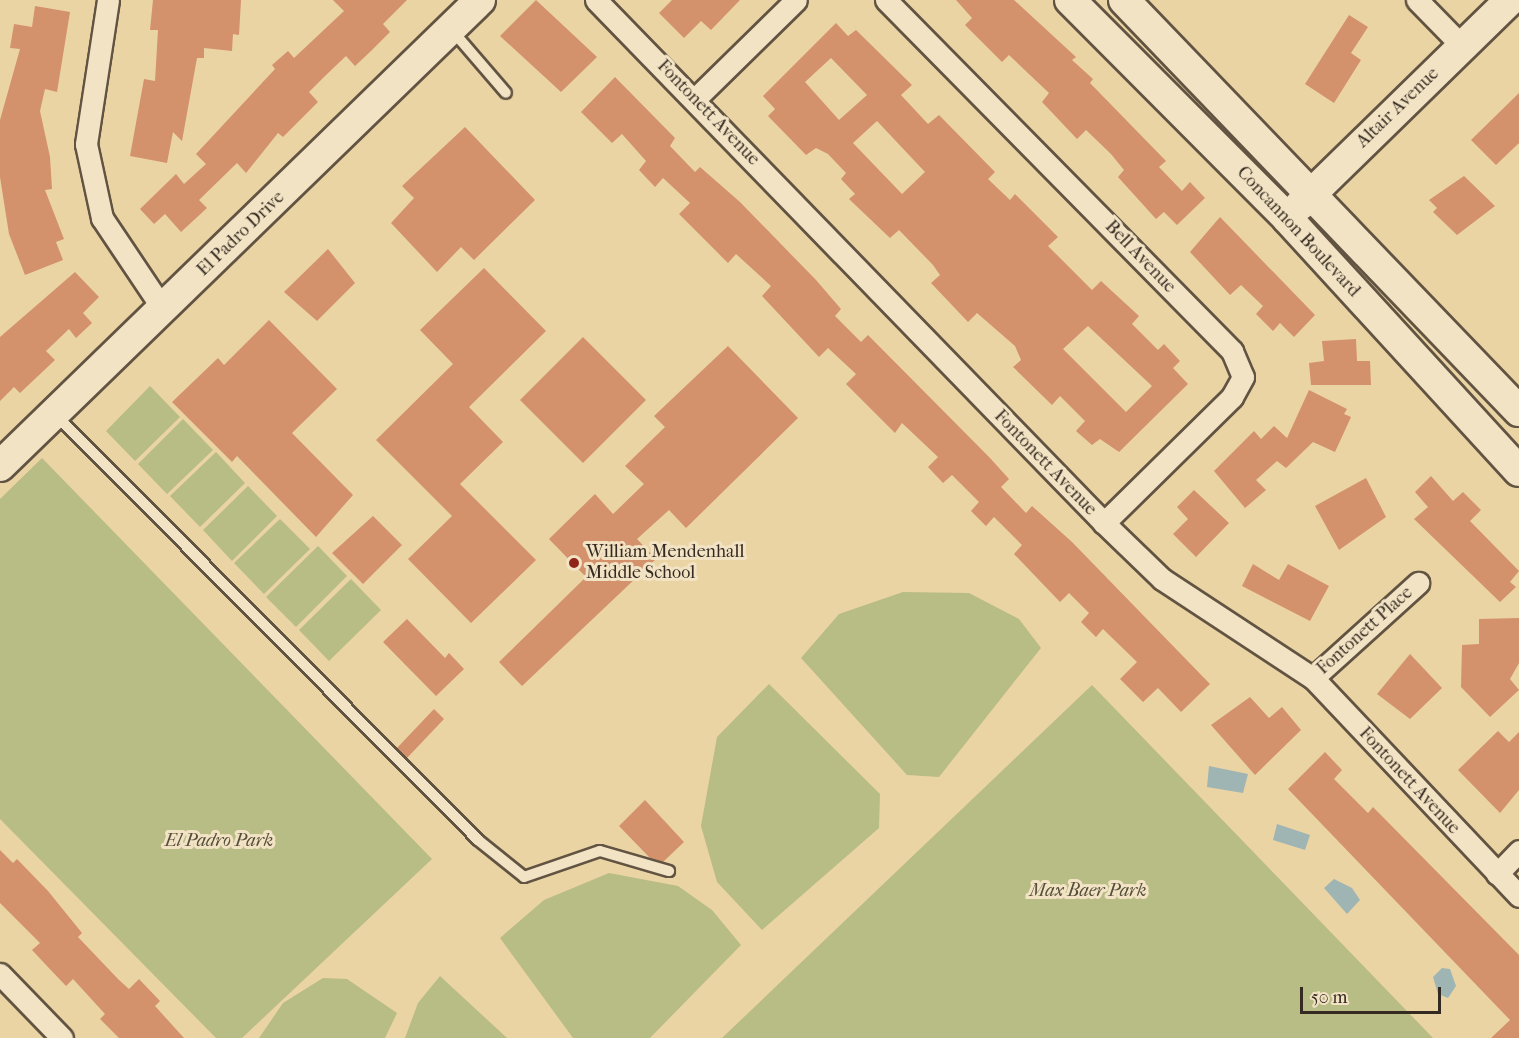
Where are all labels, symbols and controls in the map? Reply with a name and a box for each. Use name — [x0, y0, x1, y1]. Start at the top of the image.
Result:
street label: Fontonett Avenue — [652, 56, 764, 170]
street label: Altair Avenue — [1352, 63, 1444, 153]
street label: Concannon Boulevard — [1232, 162, 1364, 302]
street label: El Padro Drive — [193, 187, 289, 281]
street label: Bell Avenue — [1100, 216, 1180, 298]
street label: Fontonett Avenue — [989, 406, 1101, 520]
place label: William Mendenhall Middle School — [586, 542, 744, 584]
marker: William Mendenhall Middle School — [567, 556, 581, 570]
street label: Fontonett Place — [1313, 582, 1417, 680]
street label: Fontonett Avenue — [1354, 723, 1464, 839]
park label: El Padro Park — [165, 830, 273, 852]
park label: Max Baer Park — [1029, 880, 1147, 902]
scale bar — [1303, 975, 1444, 1013]
text: 50 m — [1311, 987, 1347, 1008]

